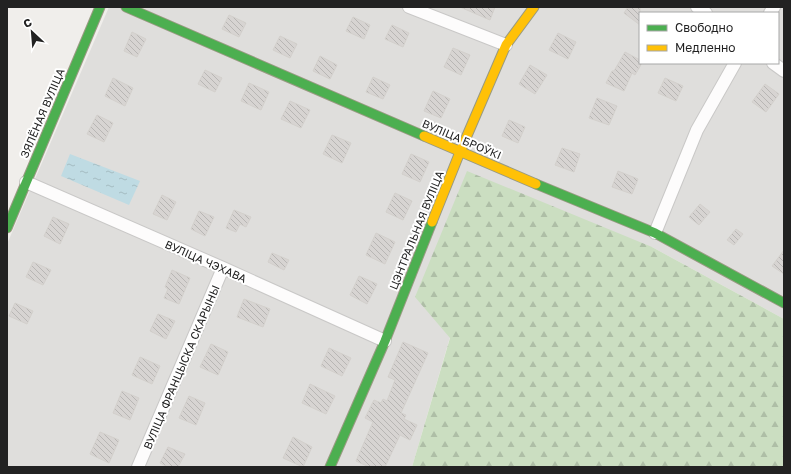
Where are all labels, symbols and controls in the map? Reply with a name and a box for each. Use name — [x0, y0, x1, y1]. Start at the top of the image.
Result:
north arrow — [12, 12, 52, 52]
legend — [639, 12, 779, 64]
text: С — [21, 15, 34, 30]
text: Свободно — [675, 20, 733, 35]
text: Медленно — [675, 40, 735, 55]
street label: ЗЯЛЁНАЯ ВУЛІЦА — [17, 66, 67, 160]
street label: ВУЛІЦА БРОЎКІ — [420, 116, 504, 162]
street label: ЦЭНТРАЛЬНАЯ ВУЛІЦА — [386, 168, 446, 291]
street label: ВУЛІЦА ЧЭХАВА — [163, 237, 249, 285]
street label: ВУЛІЦА ФРАНЦЫСКА СКАРЫНЫ — [140, 283, 222, 451]

